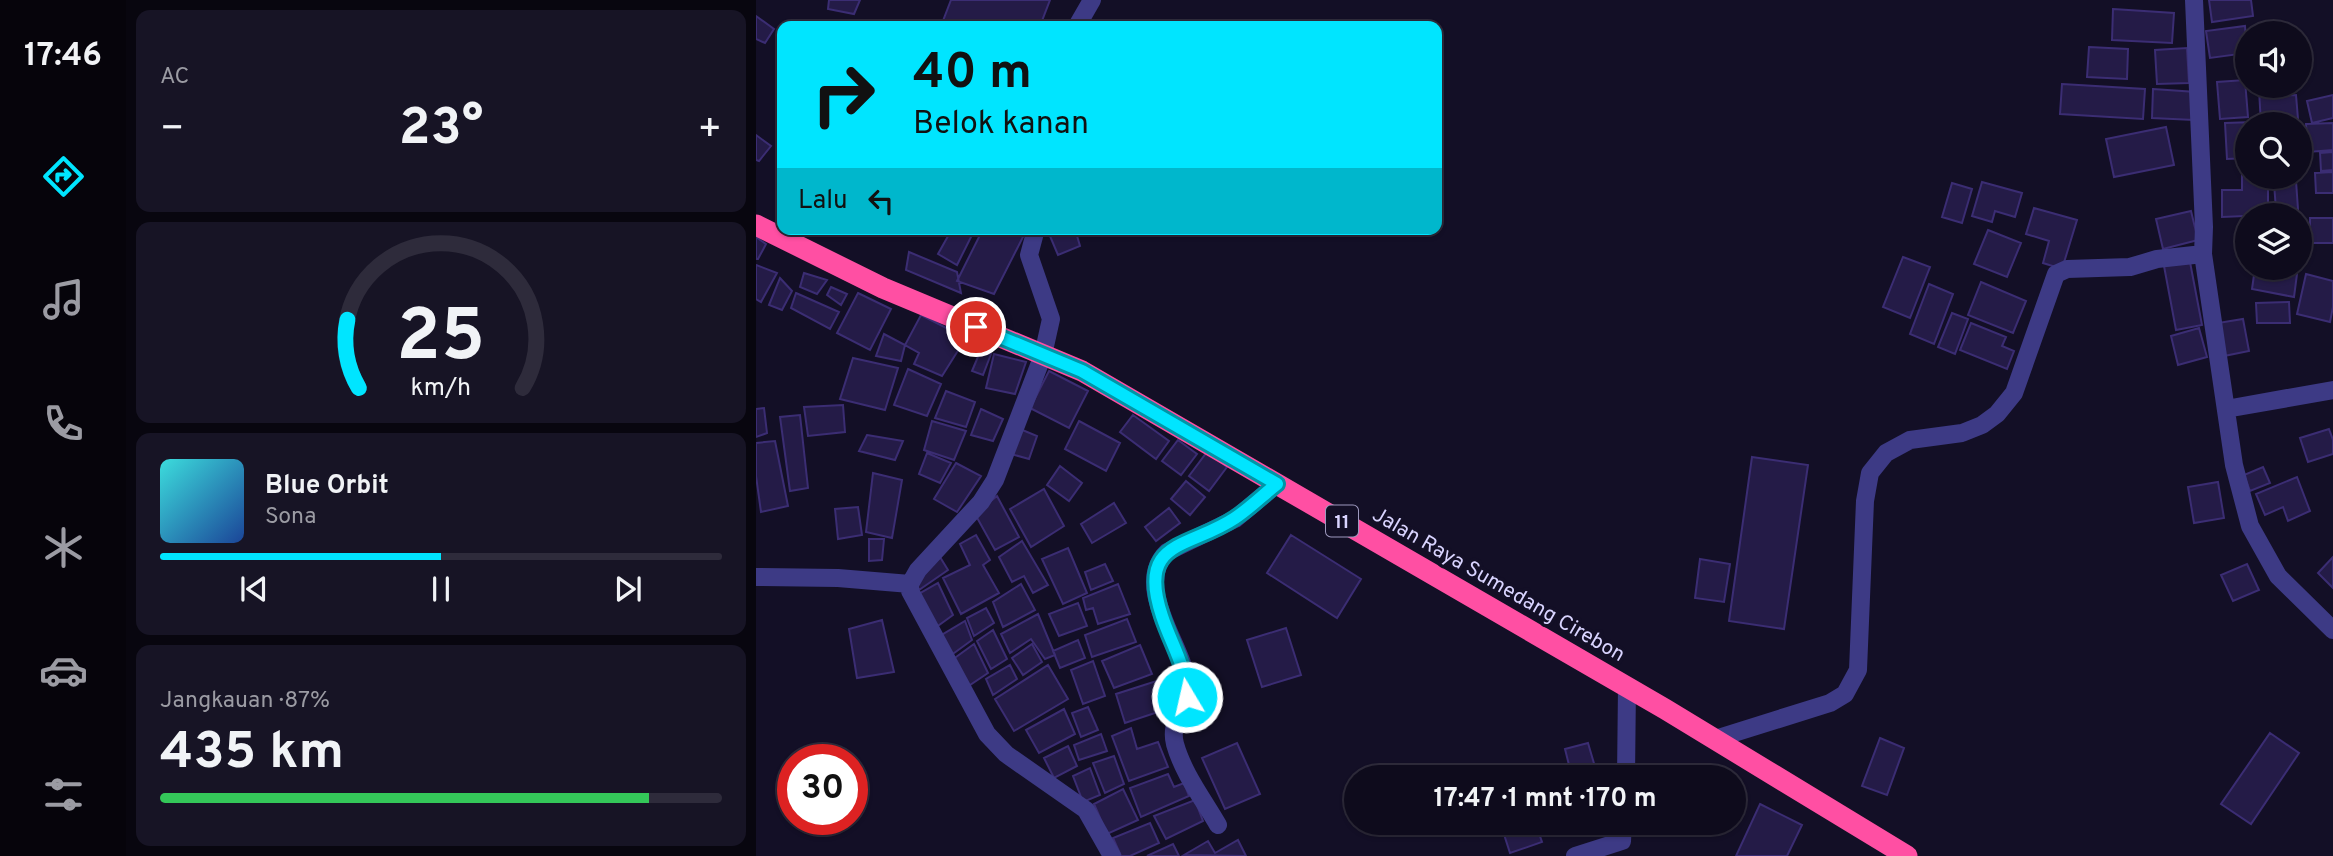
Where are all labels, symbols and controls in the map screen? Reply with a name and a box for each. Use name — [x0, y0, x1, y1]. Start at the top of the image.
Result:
map controls — [2235, 21, 2312, 280]
button: sound — [2235, 21, 2312, 98]
text: 17:46 — [24, 37, 102, 77]
text: 40 m — [913, 44, 1032, 106]
icon: right — [798, 49, 889, 140]
text: AC — [160, 63, 189, 92]
text: 23° — [399, 97, 483, 163]
text: Belok kanan — [913, 105, 1089, 145]
text: − — [160, 106, 185, 155]
text: + — [697, 106, 722, 155]
button: search — [2235, 112, 2312, 189]
icon: directions — [39, 152, 88, 201]
icon: left — [862, 182, 900, 220]
text: Lalu — [798, 185, 848, 218]
button: layers — [2235, 203, 2312, 280]
icon: music — [39, 275, 88, 324]
text: 25 — [397, 295, 486, 387]
pin — [946, 297, 1006, 357]
icon: arrive — [957, 308, 995, 346]
text: km/h — [411, 373, 471, 405]
icon: phone — [39, 399, 88, 448]
text: Blue Orbit — [265, 470, 389, 503]
street label: Jalan Raya Sumedang Cirebon — [1367, 502, 1629, 669]
text: Sona — [265, 503, 316, 532]
road number: 11 — [1326, 506, 1358, 536]
icon: climate — [39, 523, 88, 572]
icon: previous — [235, 570, 273, 608]
icon: pause — [422, 570, 460, 608]
icon: next — [609, 570, 647, 608]
icon: car — [39, 646, 88, 695]
position arrow — [1150, 660, 1224, 734]
text: Jangkauan · 87% — [160, 687, 330, 716]
text: 435 km — [160, 721, 344, 787]
speed limit sign: 30 — [777, 744, 868, 835]
icon: filters — [39, 770, 88, 819]
text: 17:47 · 1 mnt · 170 m — [1433, 783, 1657, 816]

